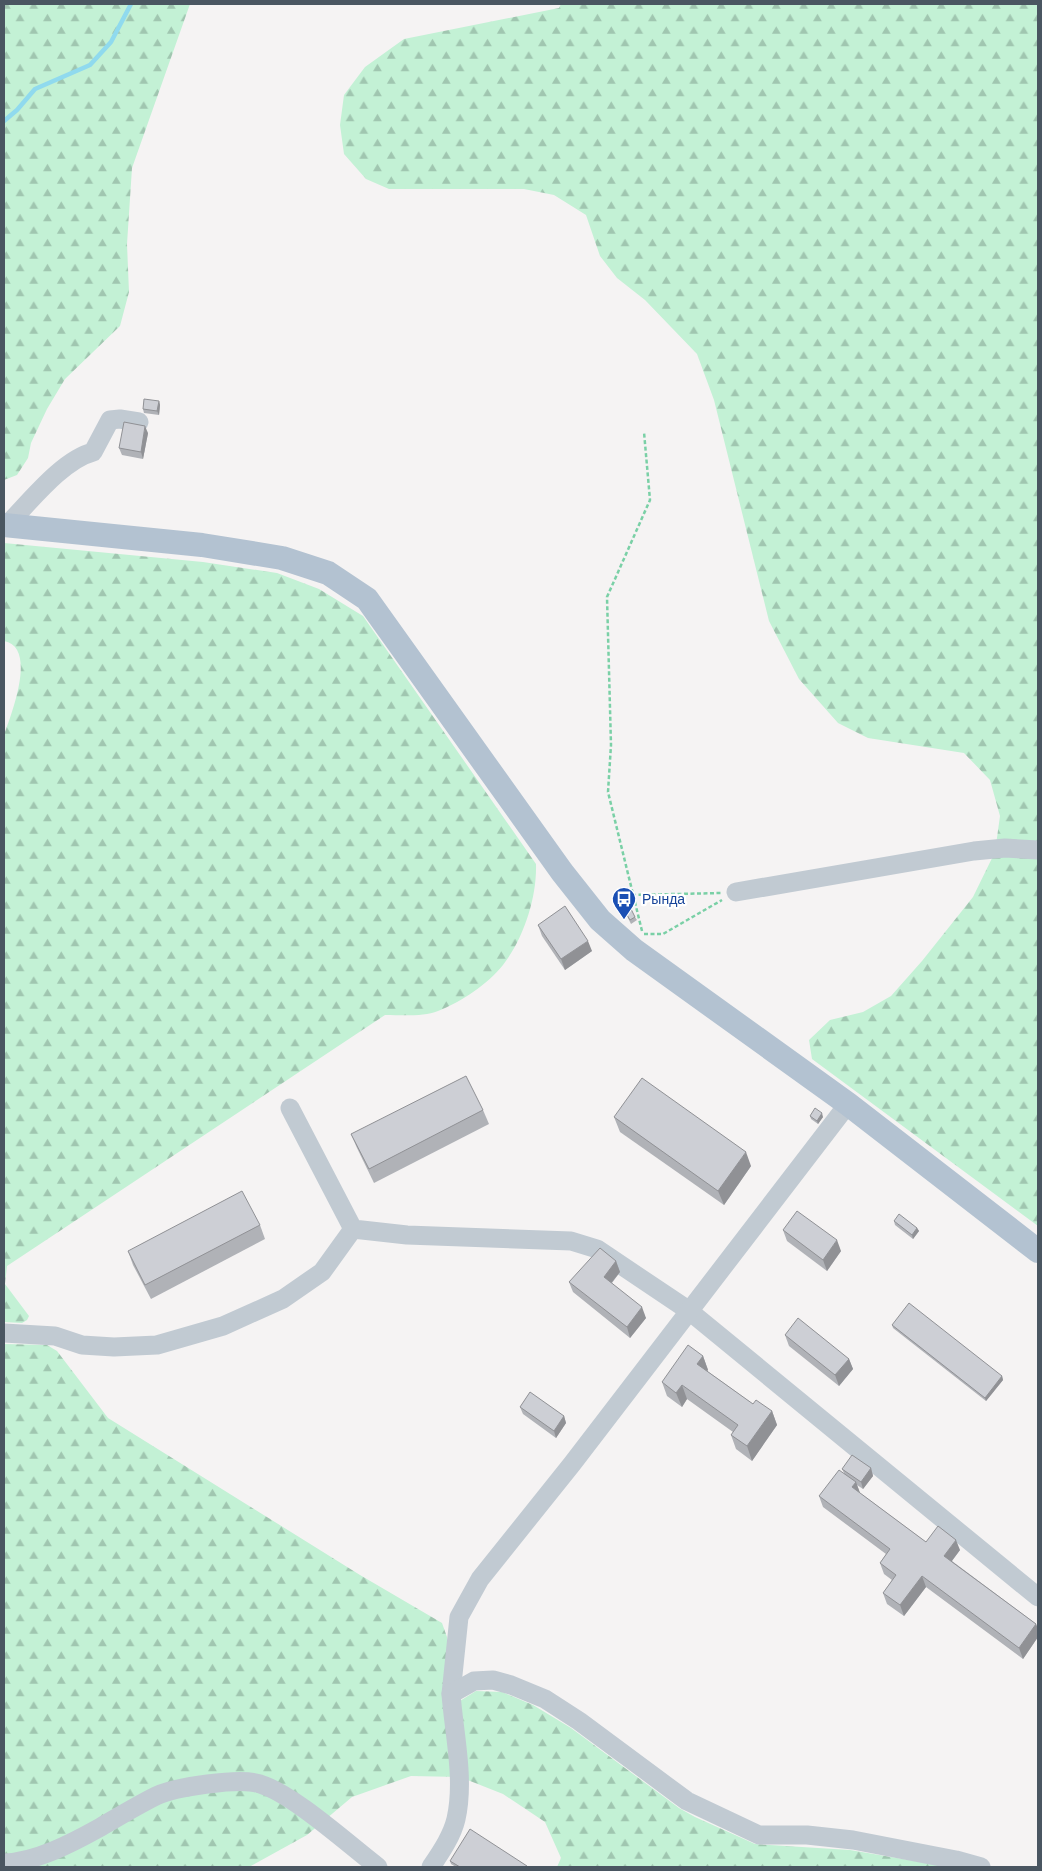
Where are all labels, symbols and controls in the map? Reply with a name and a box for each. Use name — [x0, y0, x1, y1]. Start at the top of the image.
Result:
bus stop icon: Рында — [611, 886, 637, 920]
place label: Рында — [642, 891, 685, 907]

